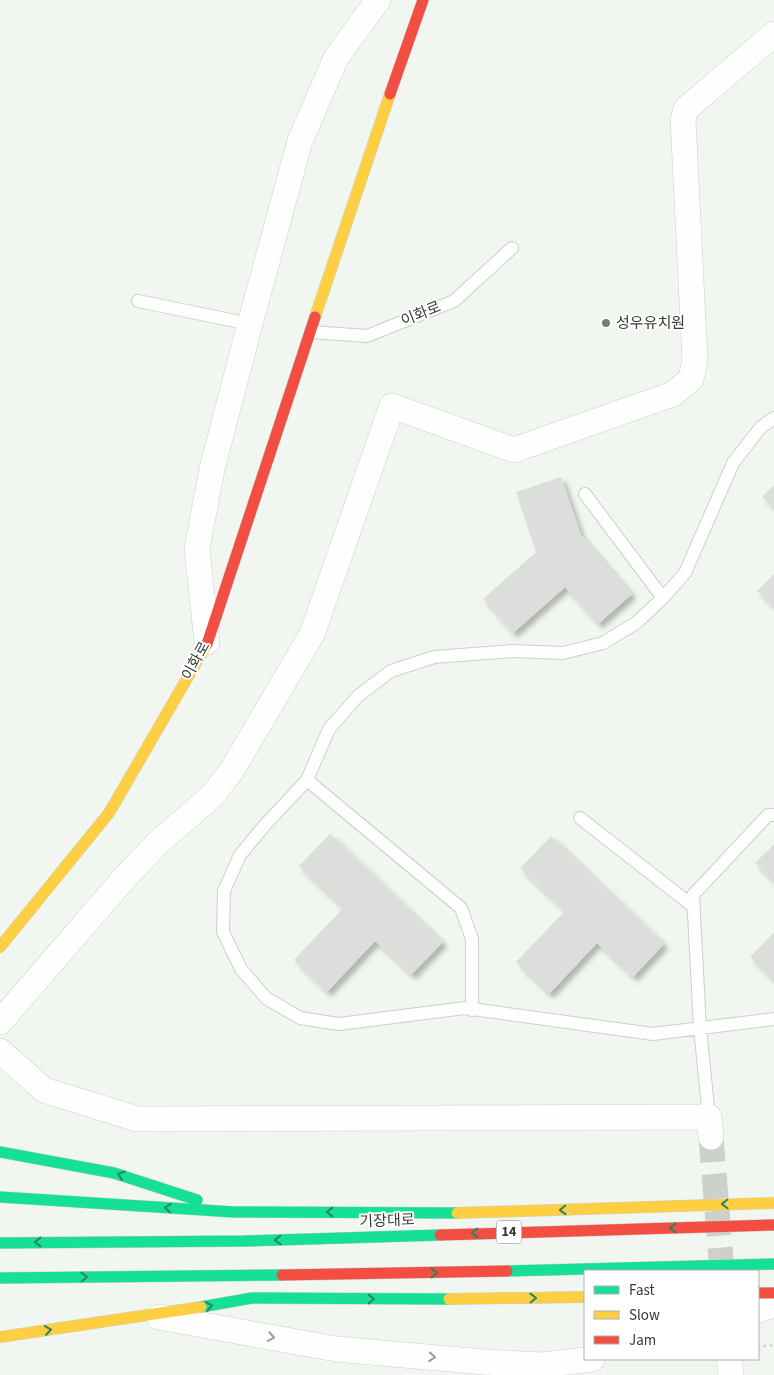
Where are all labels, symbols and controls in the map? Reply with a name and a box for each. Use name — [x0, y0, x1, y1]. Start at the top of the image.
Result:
street label: 이화로 — [398, 297, 444, 331]
place label: 성우유치원 — [616, 313, 685, 334]
marker: 성우유치원 — [600, 317, 612, 329]
street label: 이화로 — [177, 638, 215, 684]
one-way arrow — [118, 1171, 126, 1181]
one-way arrow — [721, 1199, 729, 1210]
one-way arrow — [164, 1203, 172, 1214]
one-way arrow — [559, 1204, 567, 1215]
one-way arrow — [326, 1207, 334, 1218]
street label: 기장대로 — [359, 1210, 415, 1232]
road number: 14 — [496, 1220, 522, 1244]
one-way arrow — [669, 1222, 677, 1233]
one-way arrow — [471, 1228, 479, 1239]
one-way arrow — [274, 1235, 282, 1245]
one-way arrow — [34, 1237, 42, 1248]
one-way arrow — [430, 1268, 438, 1278]
legend — [584, 1270, 759, 1360]
one-way arrow — [80, 1272, 88, 1282]
text: Fast — [629, 1280, 655, 1301]
one-way arrow — [367, 1293, 375, 1304]
one-way arrow — [530, 1293, 537, 1303]
one-way arrow — [204, 1301, 213, 1311]
text: Slow — [629, 1305, 660, 1326]
one-way arrow — [44, 1326, 53, 1336]
text: Jam — [629, 1330, 656, 1351]
one-way arrow — [267, 1331, 276, 1341]
one-way arrow — [429, 1352, 437, 1363]

